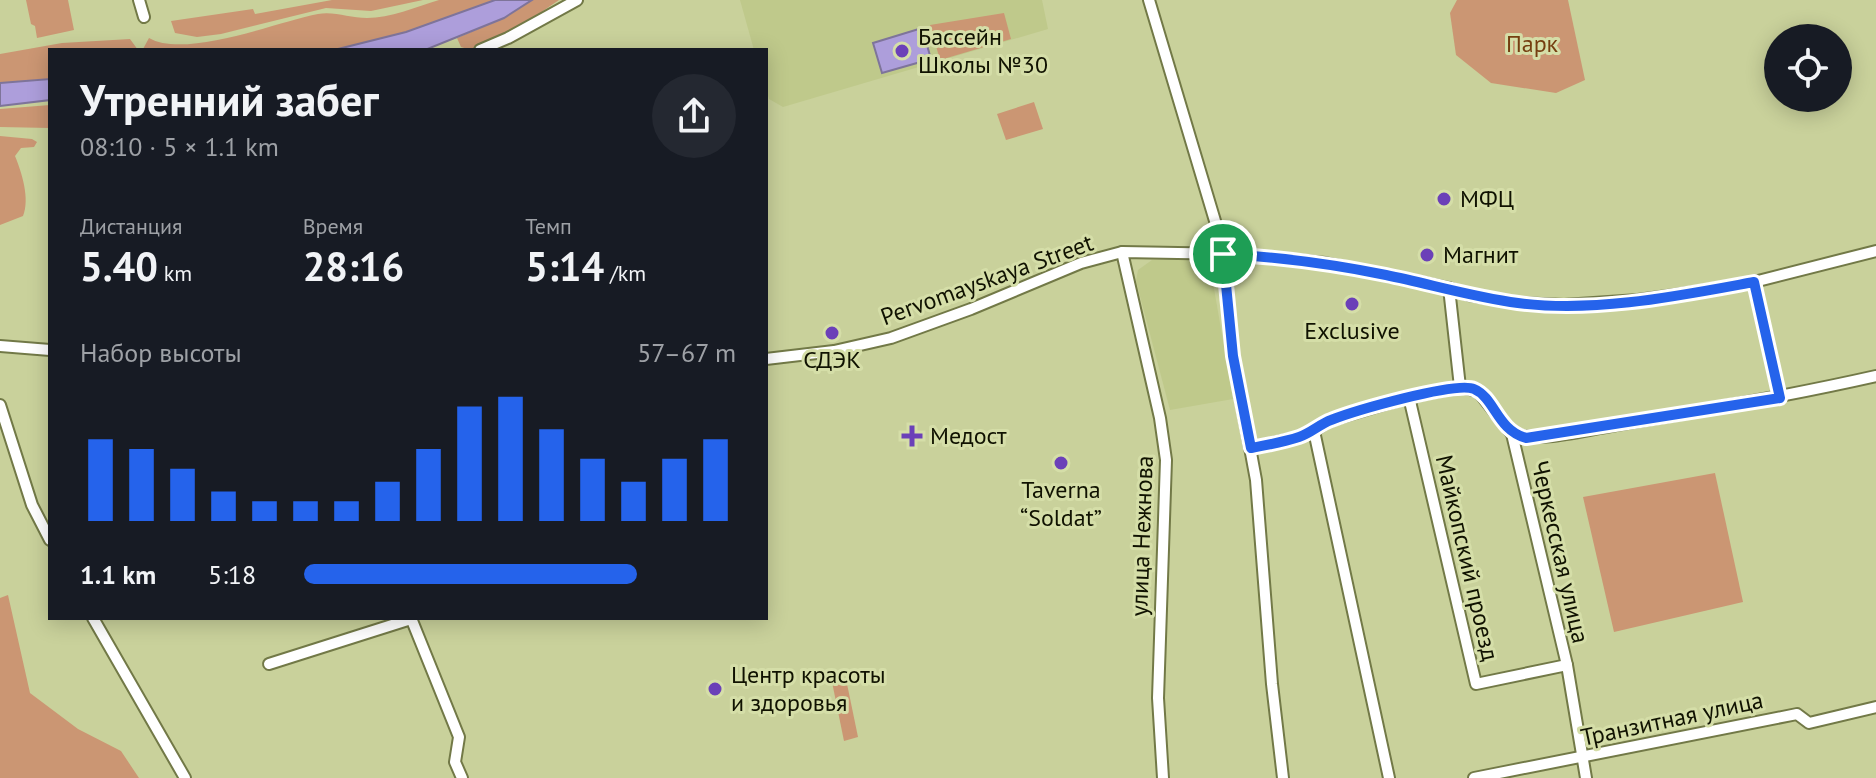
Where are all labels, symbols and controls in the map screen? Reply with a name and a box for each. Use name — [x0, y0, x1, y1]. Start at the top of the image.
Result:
place label: Бассейн Школы №30 — [918, 21, 1048, 80]
map controls — [1764, 24, 1852, 112]
button: locate — [1764, 24, 1852, 112]
park label: Парк — [1506, 28, 1559, 59]
marker: Бассейн Школы №30 — [893, 42, 911, 60]
text: Утренний забег — [80, 71, 379, 128]
button: share — [652, 74, 736, 158]
text: 08:10 · 5 × 1.1 km — [80, 130, 279, 163]
place label: МФЦ — [1460, 183, 1514, 214]
marker: МФЦ — [1435, 190, 1453, 208]
text: Дистанция — [80, 212, 182, 240]
text: Время — [303, 212, 363, 240]
text: Темп — [525, 212, 572, 240]
pin — [1189, 220, 1257, 288]
street label: Pervomayskaya Street — [876, 227, 1097, 332]
icon: arrive — [1201, 232, 1245, 276]
place label: Магнит — [1443, 239, 1519, 270]
text: 5.40 — [80, 240, 158, 292]
text: 28:16 — [303, 240, 404, 292]
text: 5:14 — [525, 240, 604, 292]
marker: Магнит — [1418, 246, 1436, 264]
text: km — [158, 259, 192, 287]
text: /km — [604, 259, 646, 287]
marker: Exclusive — [1343, 295, 1361, 313]
place label: Exclusive — [1304, 315, 1400, 346]
marker: СДЭК — [823, 324, 841, 342]
text: Набор высоты — [80, 336, 242, 369]
text: 57–67 m — [637, 336, 736, 369]
place label: СДЭК — [803, 344, 861, 375]
place label: Медост — [930, 420, 1007, 451]
marker: Медост — [901, 425, 923, 447]
street label: Майкопский проезд — [1429, 452, 1506, 664]
marker: Taverna “Soldat” — [1052, 454, 1070, 472]
street label: улица Нежнова — [1123, 455, 1160, 617]
street label: Черкесская улица — [1524, 458, 1597, 646]
place label: Taverna “Soldat” — [1020, 474, 1102, 533]
text: 1.1 km — [80, 558, 156, 591]
text: 5:18 — [208, 558, 256, 591]
place label: Центр красоты и здоровья — [731, 659, 886, 718]
marker: Центр красоты и здоровья — [706, 680, 724, 698]
street label: Транзитная улица — [1578, 684, 1766, 753]

